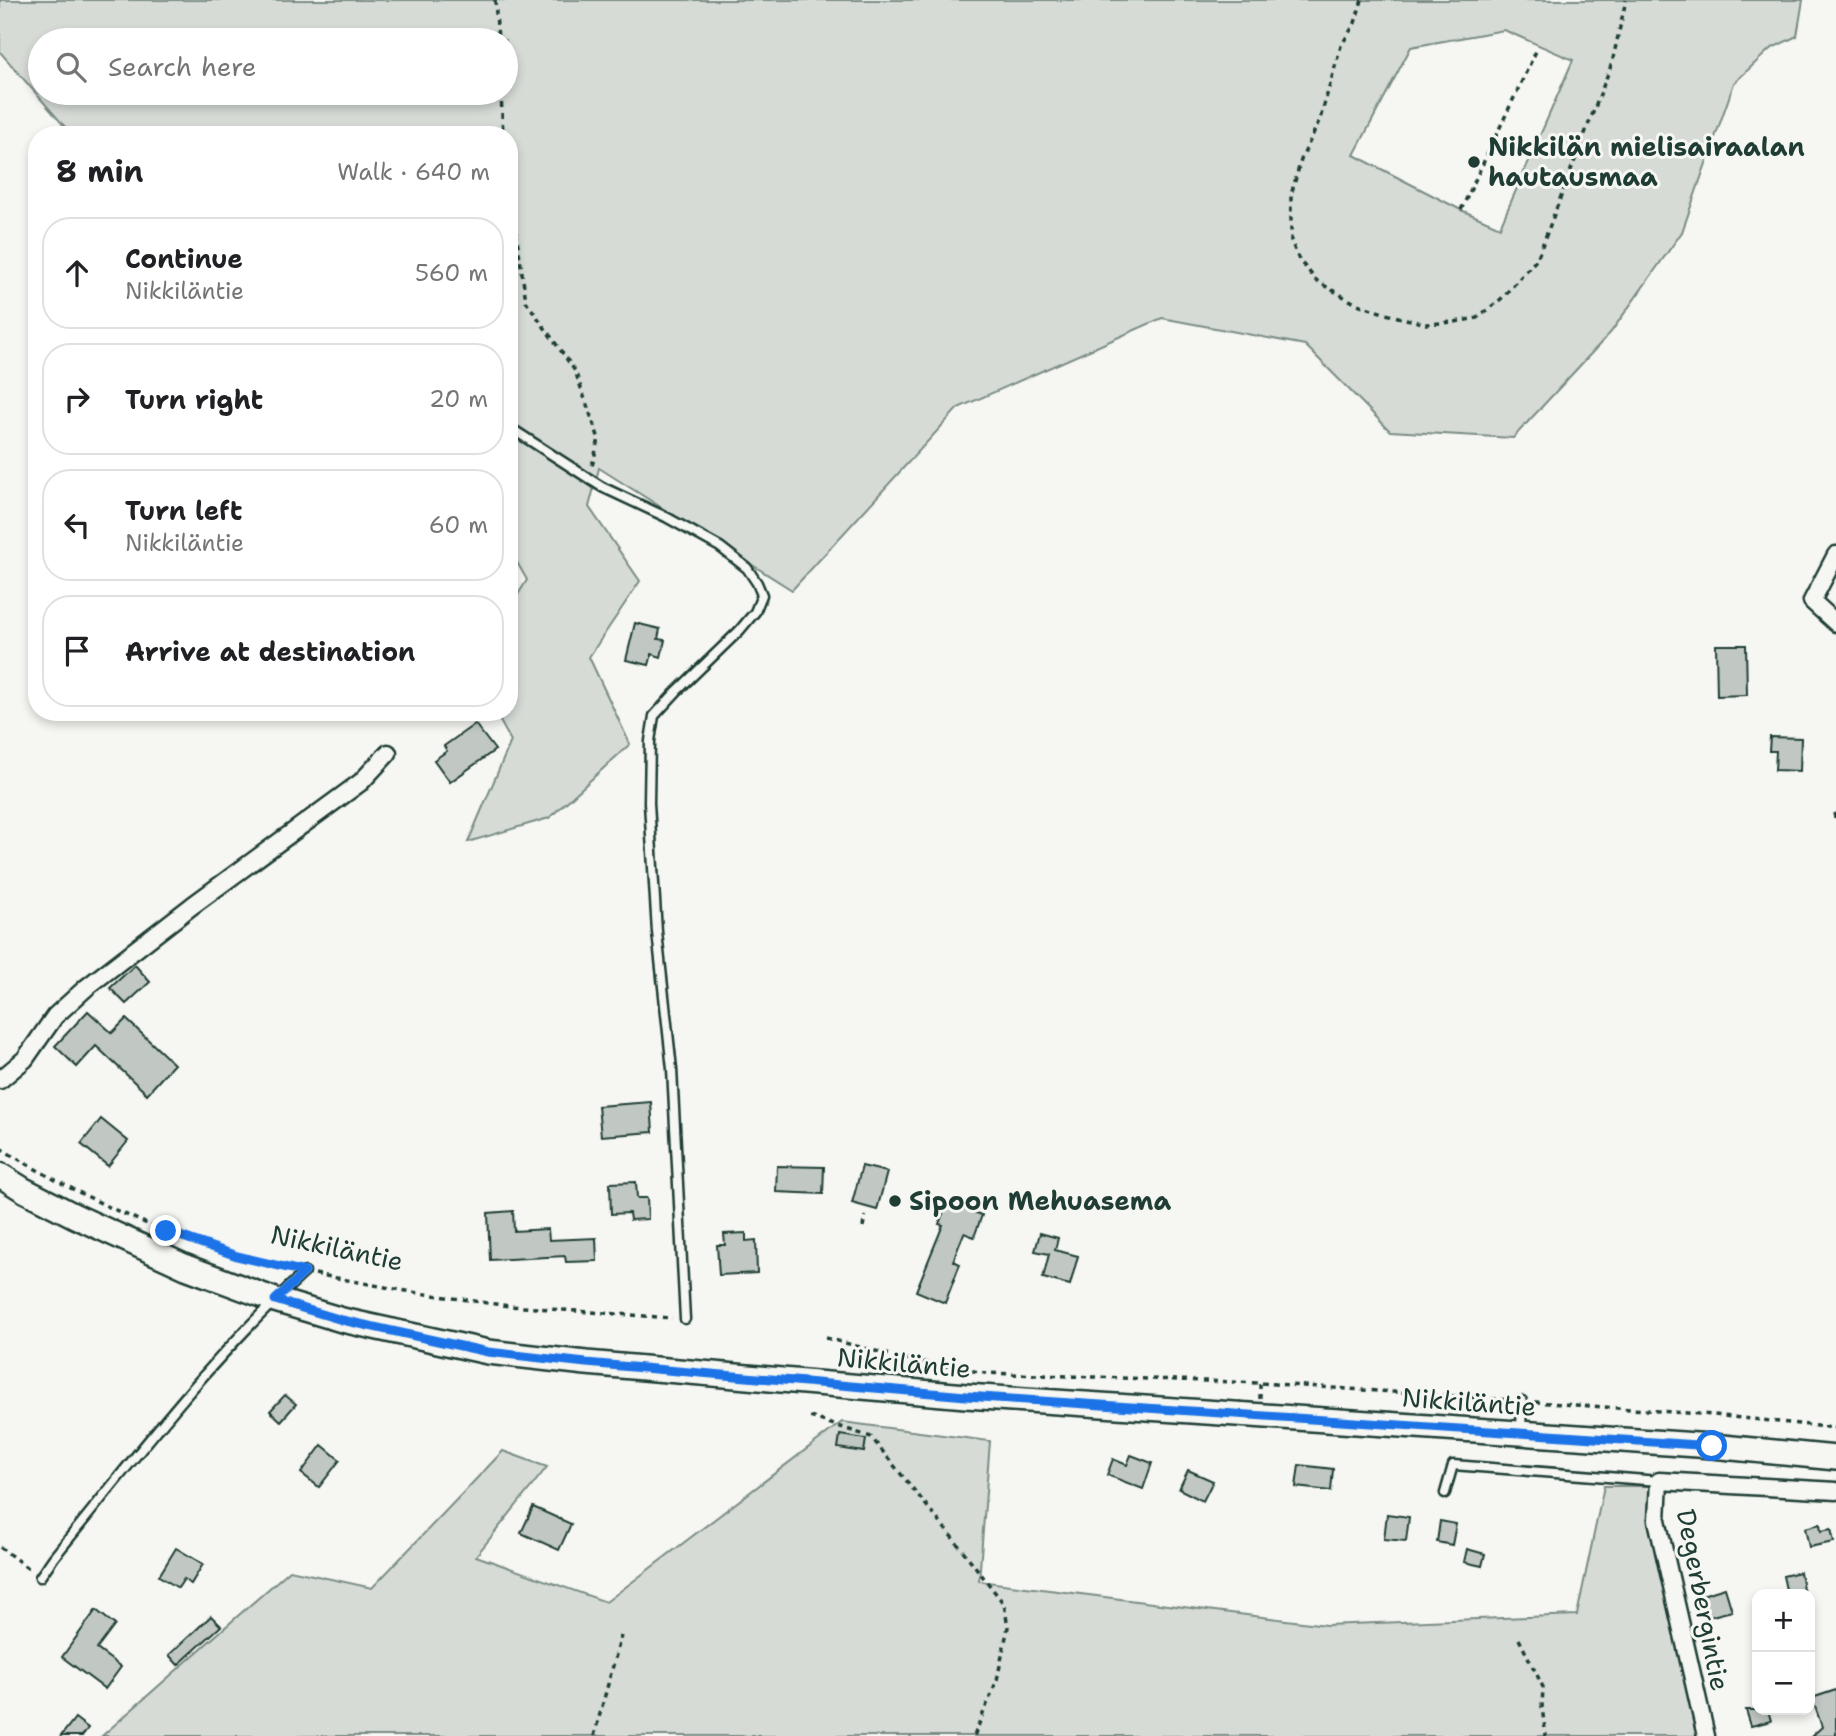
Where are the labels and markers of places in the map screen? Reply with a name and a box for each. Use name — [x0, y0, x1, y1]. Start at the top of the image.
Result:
place label: Nikkilän mielisairaalan hautausmaa — [1488, 129, 1805, 194]
marker: Nikkilän mielisairaalan hautausmaa — [1466, 154, 1482, 170]
place label: Sipoon Mehuasema — [909, 1183, 1172, 1218]
marker: Sipoon Mehuasema — [887, 1193, 903, 1209]

